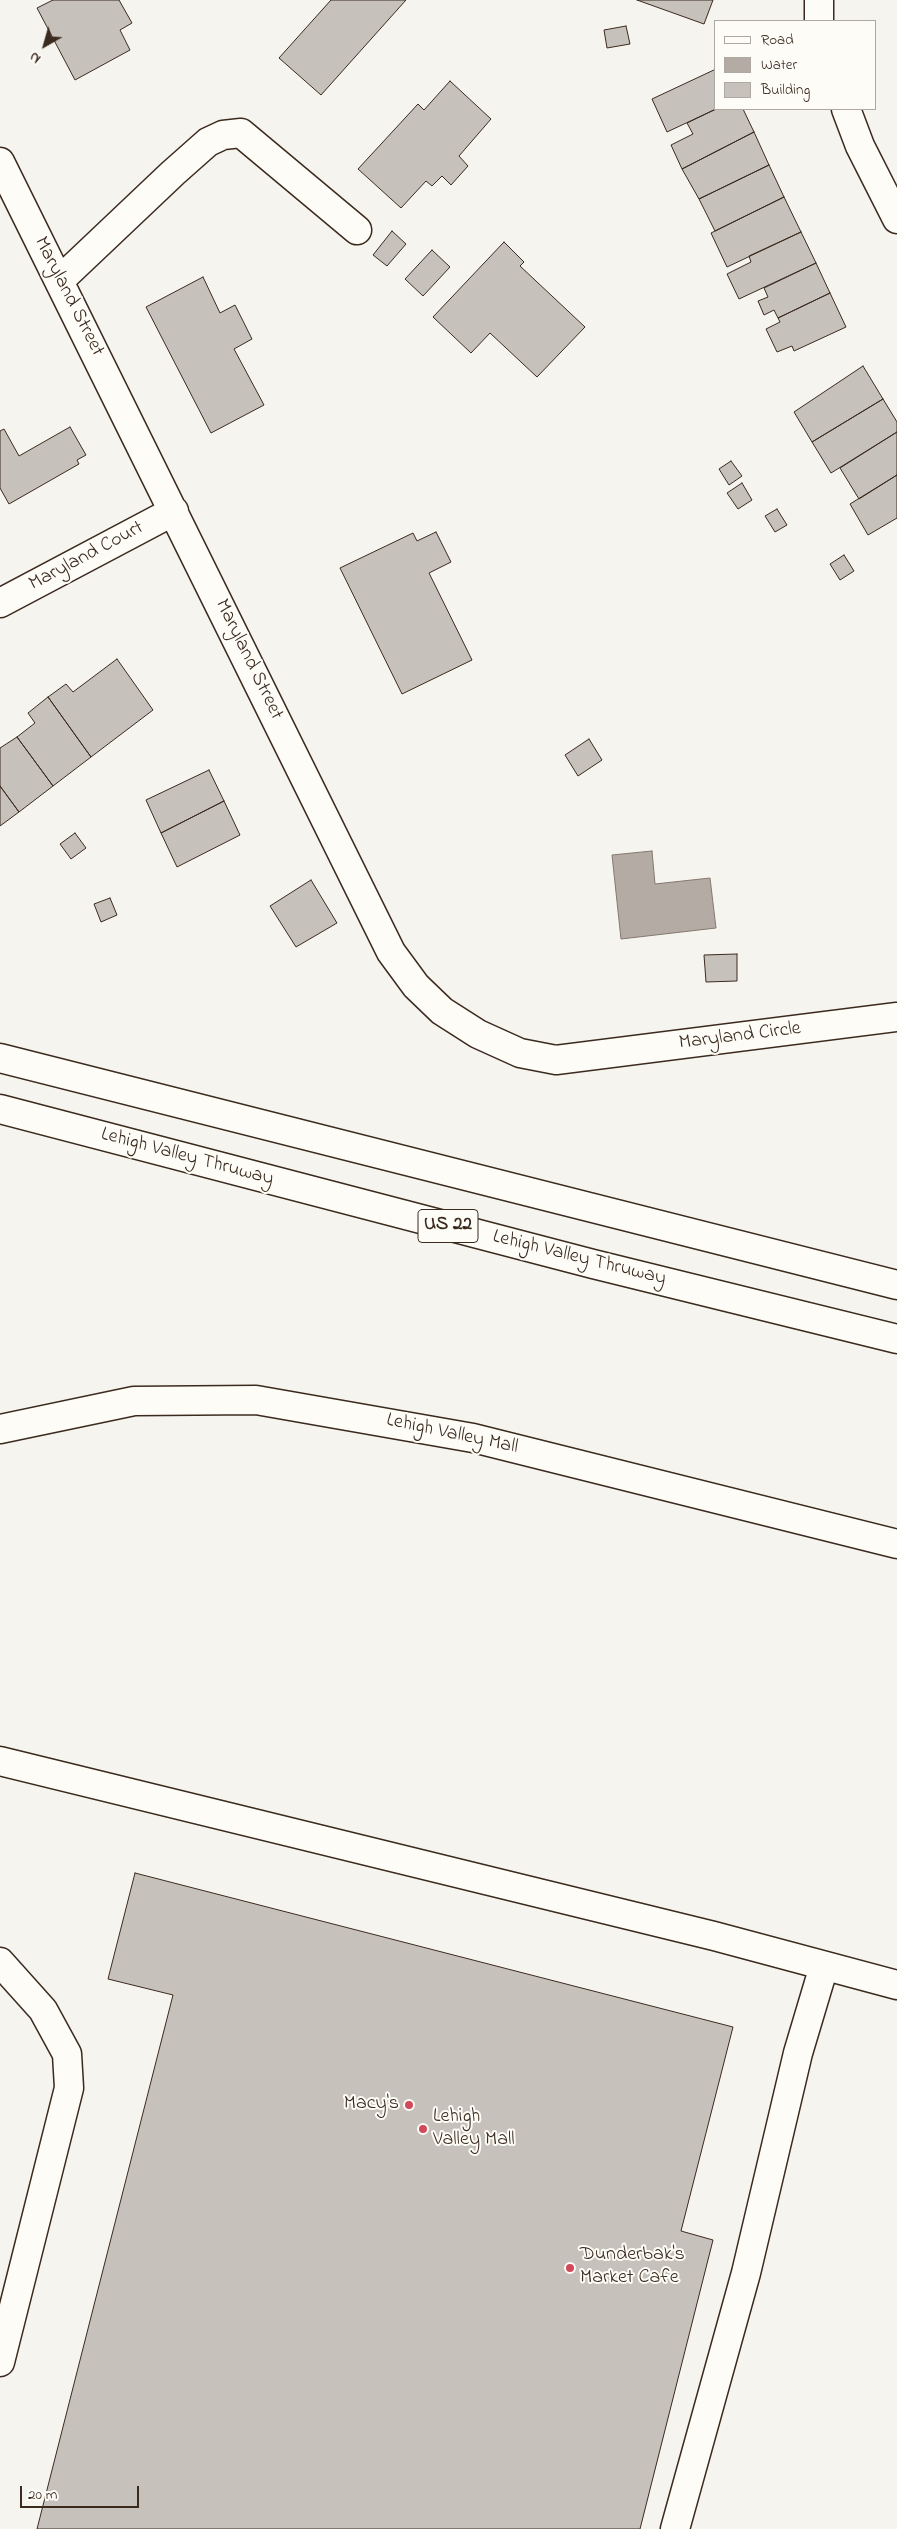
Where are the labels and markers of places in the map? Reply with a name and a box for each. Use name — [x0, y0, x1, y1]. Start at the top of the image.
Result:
place label: Macy's — [344, 2093, 399, 2117]
marker: Macy's — [403, 2099, 415, 2111]
place label: Lehigh Valley Mall — [433, 2106, 515, 2153]
marker: Lehigh Valley Mall — [417, 2123, 429, 2135]
place label: Dunderbak's Market Cafe — [580, 2244, 685, 2291]
marker: Dunderbak's Market Cafe — [564, 2262, 576, 2274]

